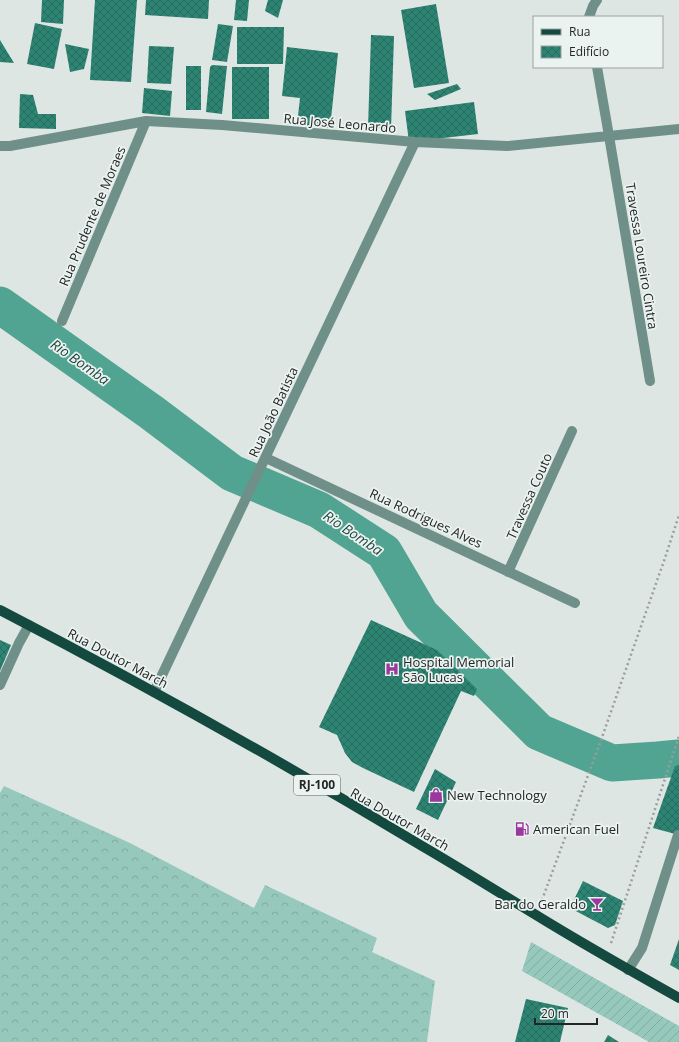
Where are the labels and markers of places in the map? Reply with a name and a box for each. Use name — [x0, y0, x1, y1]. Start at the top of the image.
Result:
place label: Hospital Memorial São Lucas — [403, 653, 514, 686]
hospital icon: Hospital Memorial São Lucas — [384, 661, 400, 677]
place label: New Technology — [447, 786, 547, 804]
shop icon: New Technology — [428, 787, 444, 803]
place label: American Fuel — [533, 820, 619, 838]
fuel station icon: American Fuel — [514, 821, 530, 837]
place label: Bar do Geraldo — [494, 895, 586, 913]
bar icon: Bar do Geraldo — [589, 896, 605, 912]

